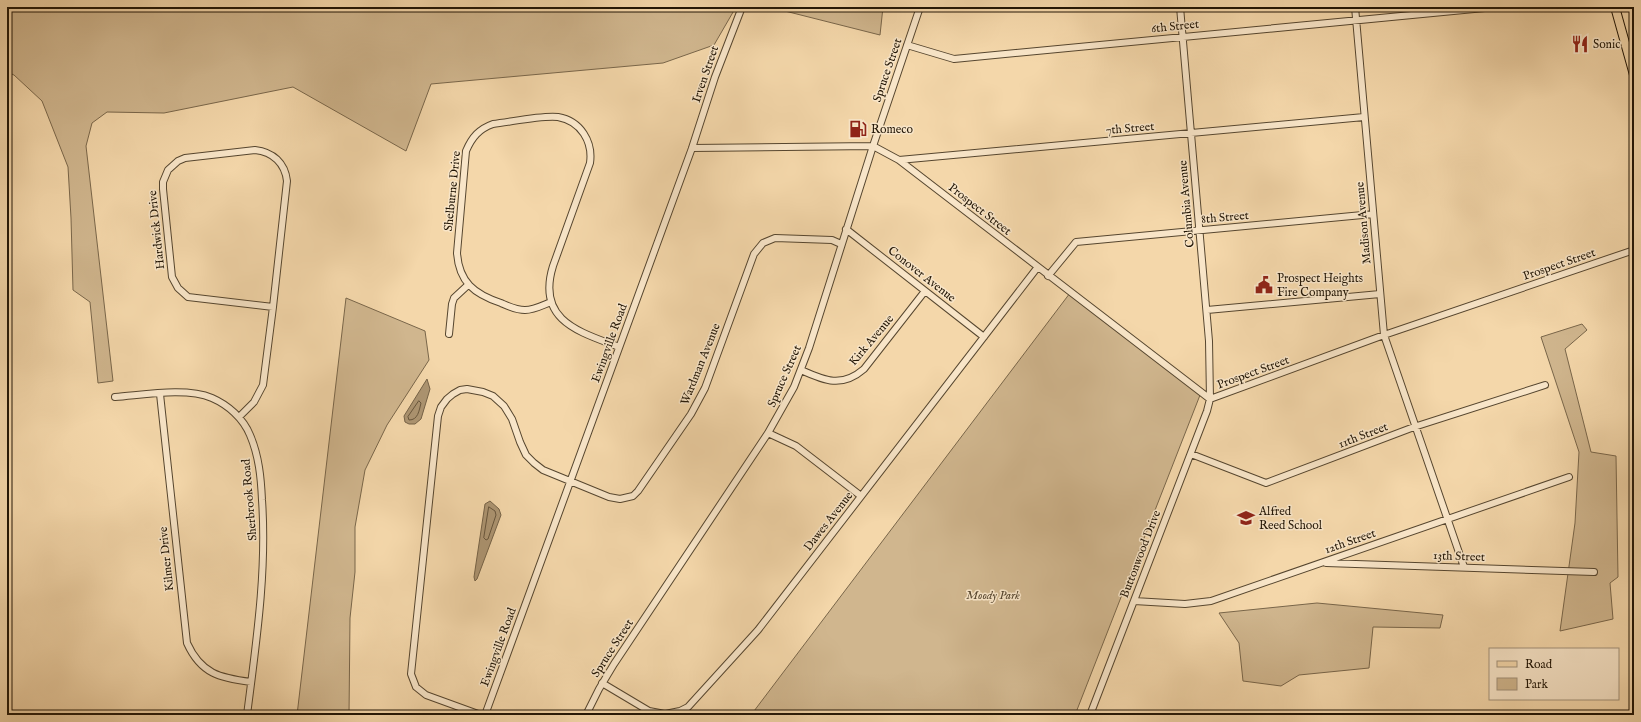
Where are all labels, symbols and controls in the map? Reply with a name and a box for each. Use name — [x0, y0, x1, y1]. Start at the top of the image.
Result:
street label: 6th Street — [1150, 17, 1200, 36]
restaurant icon: Sonic — [1570, 34, 1590, 54]
street label: Spruce Street — [870, 36, 906, 104]
place label: Sonic — [1593, 37, 1620, 52]
street label: Irven Street — [689, 44, 722, 105]
fuel station icon: Romeco — [848, 119, 868, 139]
street label: 7th Street — [1105, 119, 1155, 138]
place label: Romeco — [871, 122, 913, 137]
street label: Shelburne Drive — [441, 150, 464, 232]
street label: Columbia Avenue — [1175, 159, 1198, 248]
street label: Prospect Street — [945, 180, 1014, 239]
street label: Madison Avenue — [1352, 181, 1375, 265]
street label: Hardwick Drive — [145, 189, 168, 270]
street label: 8th Street — [1201, 208, 1249, 227]
street label: Conover Avenue — [885, 243, 959, 306]
street label: Prospect Street — [1521, 245, 1598, 285]
place label: Prospect Heights Fire Company — [1277, 271, 1363, 301]
public building icon: Prospect Heights Fire Company — [1254, 275, 1274, 295]
street label: Ewingville Road — [588, 301, 631, 385]
street label: Kirk Avenue — [846, 311, 897, 369]
street label: Wardman Avenue — [677, 321, 724, 407]
street label: Spruce Street — [764, 343, 806, 410]
street label: Prospect Street — [1215, 352, 1292, 393]
street label: 11th Street — [1336, 419, 1390, 452]
street label: Sherbrook Road — [238, 458, 261, 542]
street label: Dawes Avenue — [800, 488, 857, 554]
place label: Alfred Reed School — [1258, 504, 1323, 533]
street label: Buttonwood Drive — [1117, 508, 1164, 600]
school or university icon: Alfred Reed School — [1236, 508, 1256, 528]
street label: Kilmer Drive — [156, 525, 177, 592]
street label: 12th Street — [1323, 526, 1378, 557]
street label: 13th Street — [1433, 548, 1485, 565]
park label: Moody Park — [966, 588, 1020, 603]
street label: Ewingville Road — [477, 605, 520, 689]
street label: Spruce Street — [588, 616, 638, 681]
legend — [1489, 648, 1619, 700]
text: Road — [1525, 657, 1553, 672]
text: Park — [1525, 677, 1548, 692]

